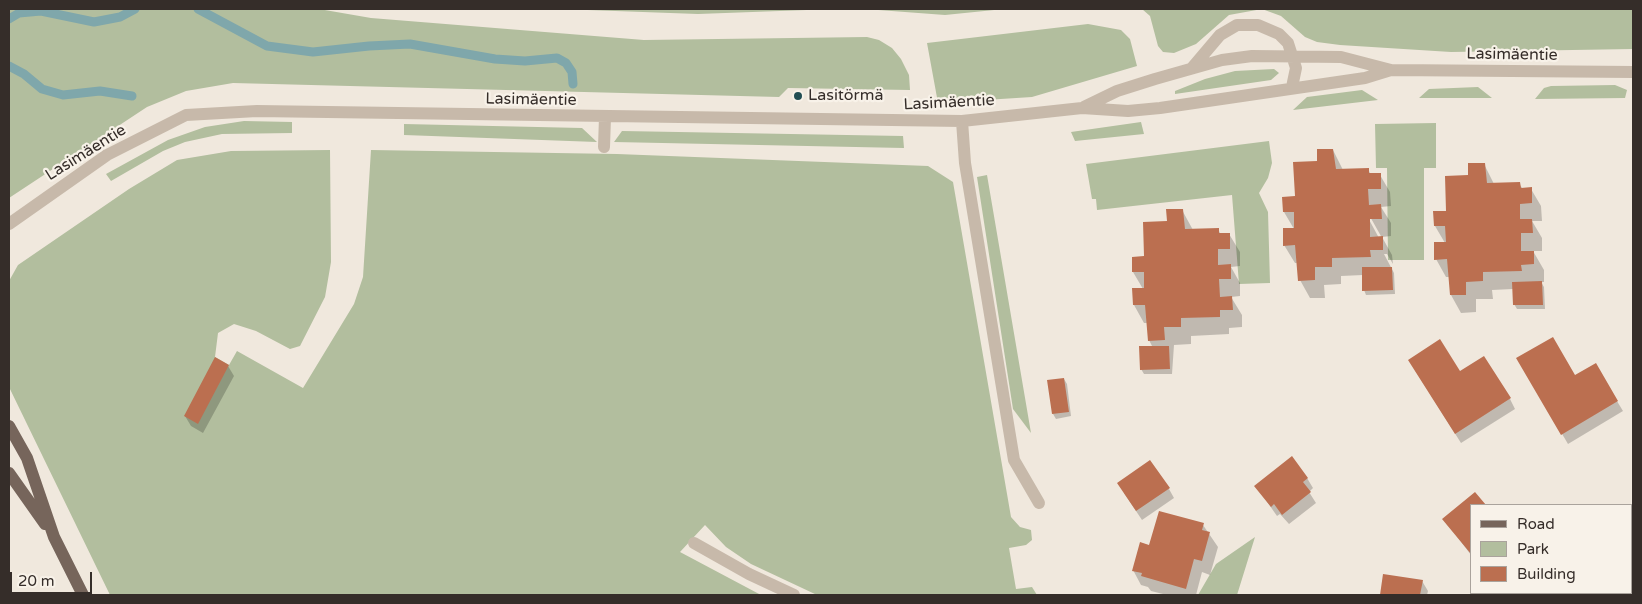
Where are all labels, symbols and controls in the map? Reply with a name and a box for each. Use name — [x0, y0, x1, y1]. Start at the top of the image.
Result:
street label: Lasimäentie — [1466, 45, 1558, 65]
place label: Lasitörmä — [808, 86, 883, 106]
street label: Lasimäentie — [485, 90, 577, 110]
marker: Lasitörmä — [792, 90, 804, 102]
street label: Lasimäentie — [903, 91, 995, 115]
street label: Lasimäentie — [42, 121, 130, 185]
legend — [1470, 504, 1632, 594]
text: Road — [1517, 515, 1555, 533]
text: Park — [1517, 540, 1549, 558]
scale bar — [12, 562, 95, 594]
text: Building — [1517, 565, 1576, 583]
text: 20 m — [18, 572, 55, 590]

